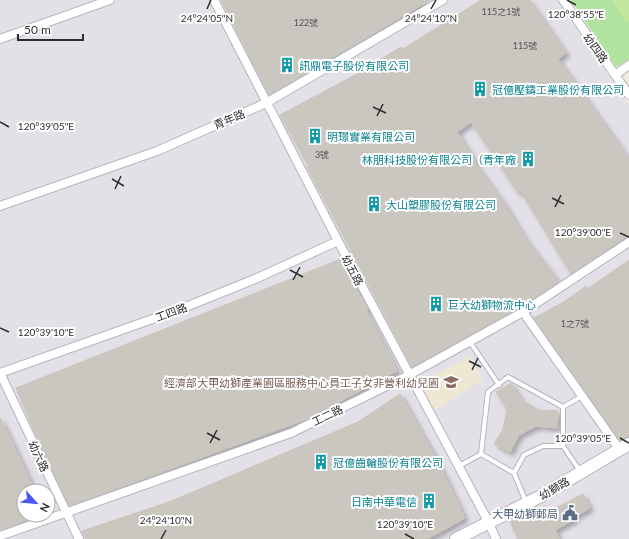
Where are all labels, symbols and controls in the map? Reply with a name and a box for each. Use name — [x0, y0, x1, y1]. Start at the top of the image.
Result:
house number: 115之1號 — [482, 6, 520, 17]
text: 120°38'55"E — [548, 8, 604, 20]
text: 24°24'05"N — [181, 12, 233, 24]
text: 24°24'10"N — [405, 12, 457, 24]
scale bar — [18, 16, 83, 42]
house number: 122號 — [294, 17, 318, 28]
text: 50 m — [24, 22, 51, 37]
street label: 幼四路 — [581, 31, 611, 65]
house number: 115號 — [513, 40, 537, 51]
building icon: 訊鼎電子股份有限公司 — [278, 56, 296, 74]
place label: 訊鼎電子股份有限公司 — [299, 59, 409, 72]
building icon: 冠億壓鑄工業股份有限公司 — [471, 80, 489, 98]
place label: 冠億壓鑄工業股份有限公司 — [492, 83, 624, 96]
street label: 青年路 — [211, 107, 247, 131]
text: 120°39'05"E — [18, 120, 74, 132]
building icon: 明璟實業有限公司 — [306, 127, 324, 145]
place label: 明璟實業有限公司 — [327, 130, 415, 143]
house number: 3號 — [315, 149, 329, 160]
building icon: 林朋科技股份有限公司（青年廠 — [519, 150, 537, 168]
place label: 林朋科技股份有限公司（青年廠 — [362, 153, 516, 166]
building icon: 大山塑膠股份有限公司 — [365, 195, 383, 213]
place label: 大山塑膠股份有限公司 — [386, 198, 496, 211]
text: 120°39'00"E — [555, 226, 611, 238]
street label: 幼五路 — [340, 252, 366, 288]
building icon: 巨大幼獅物流中心 — [427, 295, 445, 313]
place label: 巨大幼獅物流中心 — [448, 298, 536, 311]
street label: 工四路 — [153, 300, 189, 324]
house number: 1之7號 — [561, 318, 589, 329]
text: 120°39'10"E — [18, 326, 74, 338]
school or university icon: 經濟部大甲幼獅產業園區服務中心員工子女非營利幼兒園 — [442, 373, 460, 391]
place label: 經濟部大甲幼獅產業園區服務中心員工子女非營利幼兒園 — [164, 376, 439, 389]
street label: 工二路 — [309, 402, 345, 428]
text: 120°39'05"E — [555, 432, 611, 444]
street label: 幼六路 — [26, 438, 52, 474]
building icon: 冠億齒輪股份有限公司 — [312, 453, 330, 471]
place label: 冠億齒輪股份有限公司 — [333, 456, 443, 469]
street label: 幼獅路 — [536, 474, 572, 502]
north arrow — [16, 483, 56, 523]
building icon: 日南中華電信 — [420, 492, 438, 510]
place label: 日南中華電信 — [351, 495, 417, 508]
text: N — [38, 501, 53, 514]
public building icon: 大甲幼獅郵局 — [561, 504, 579, 522]
place label: 大甲幼獅郵局 — [492, 507, 558, 520]
text: 24°24'10"N — [140, 514, 192, 526]
text: 120°39'10"E — [377, 518, 433, 530]

